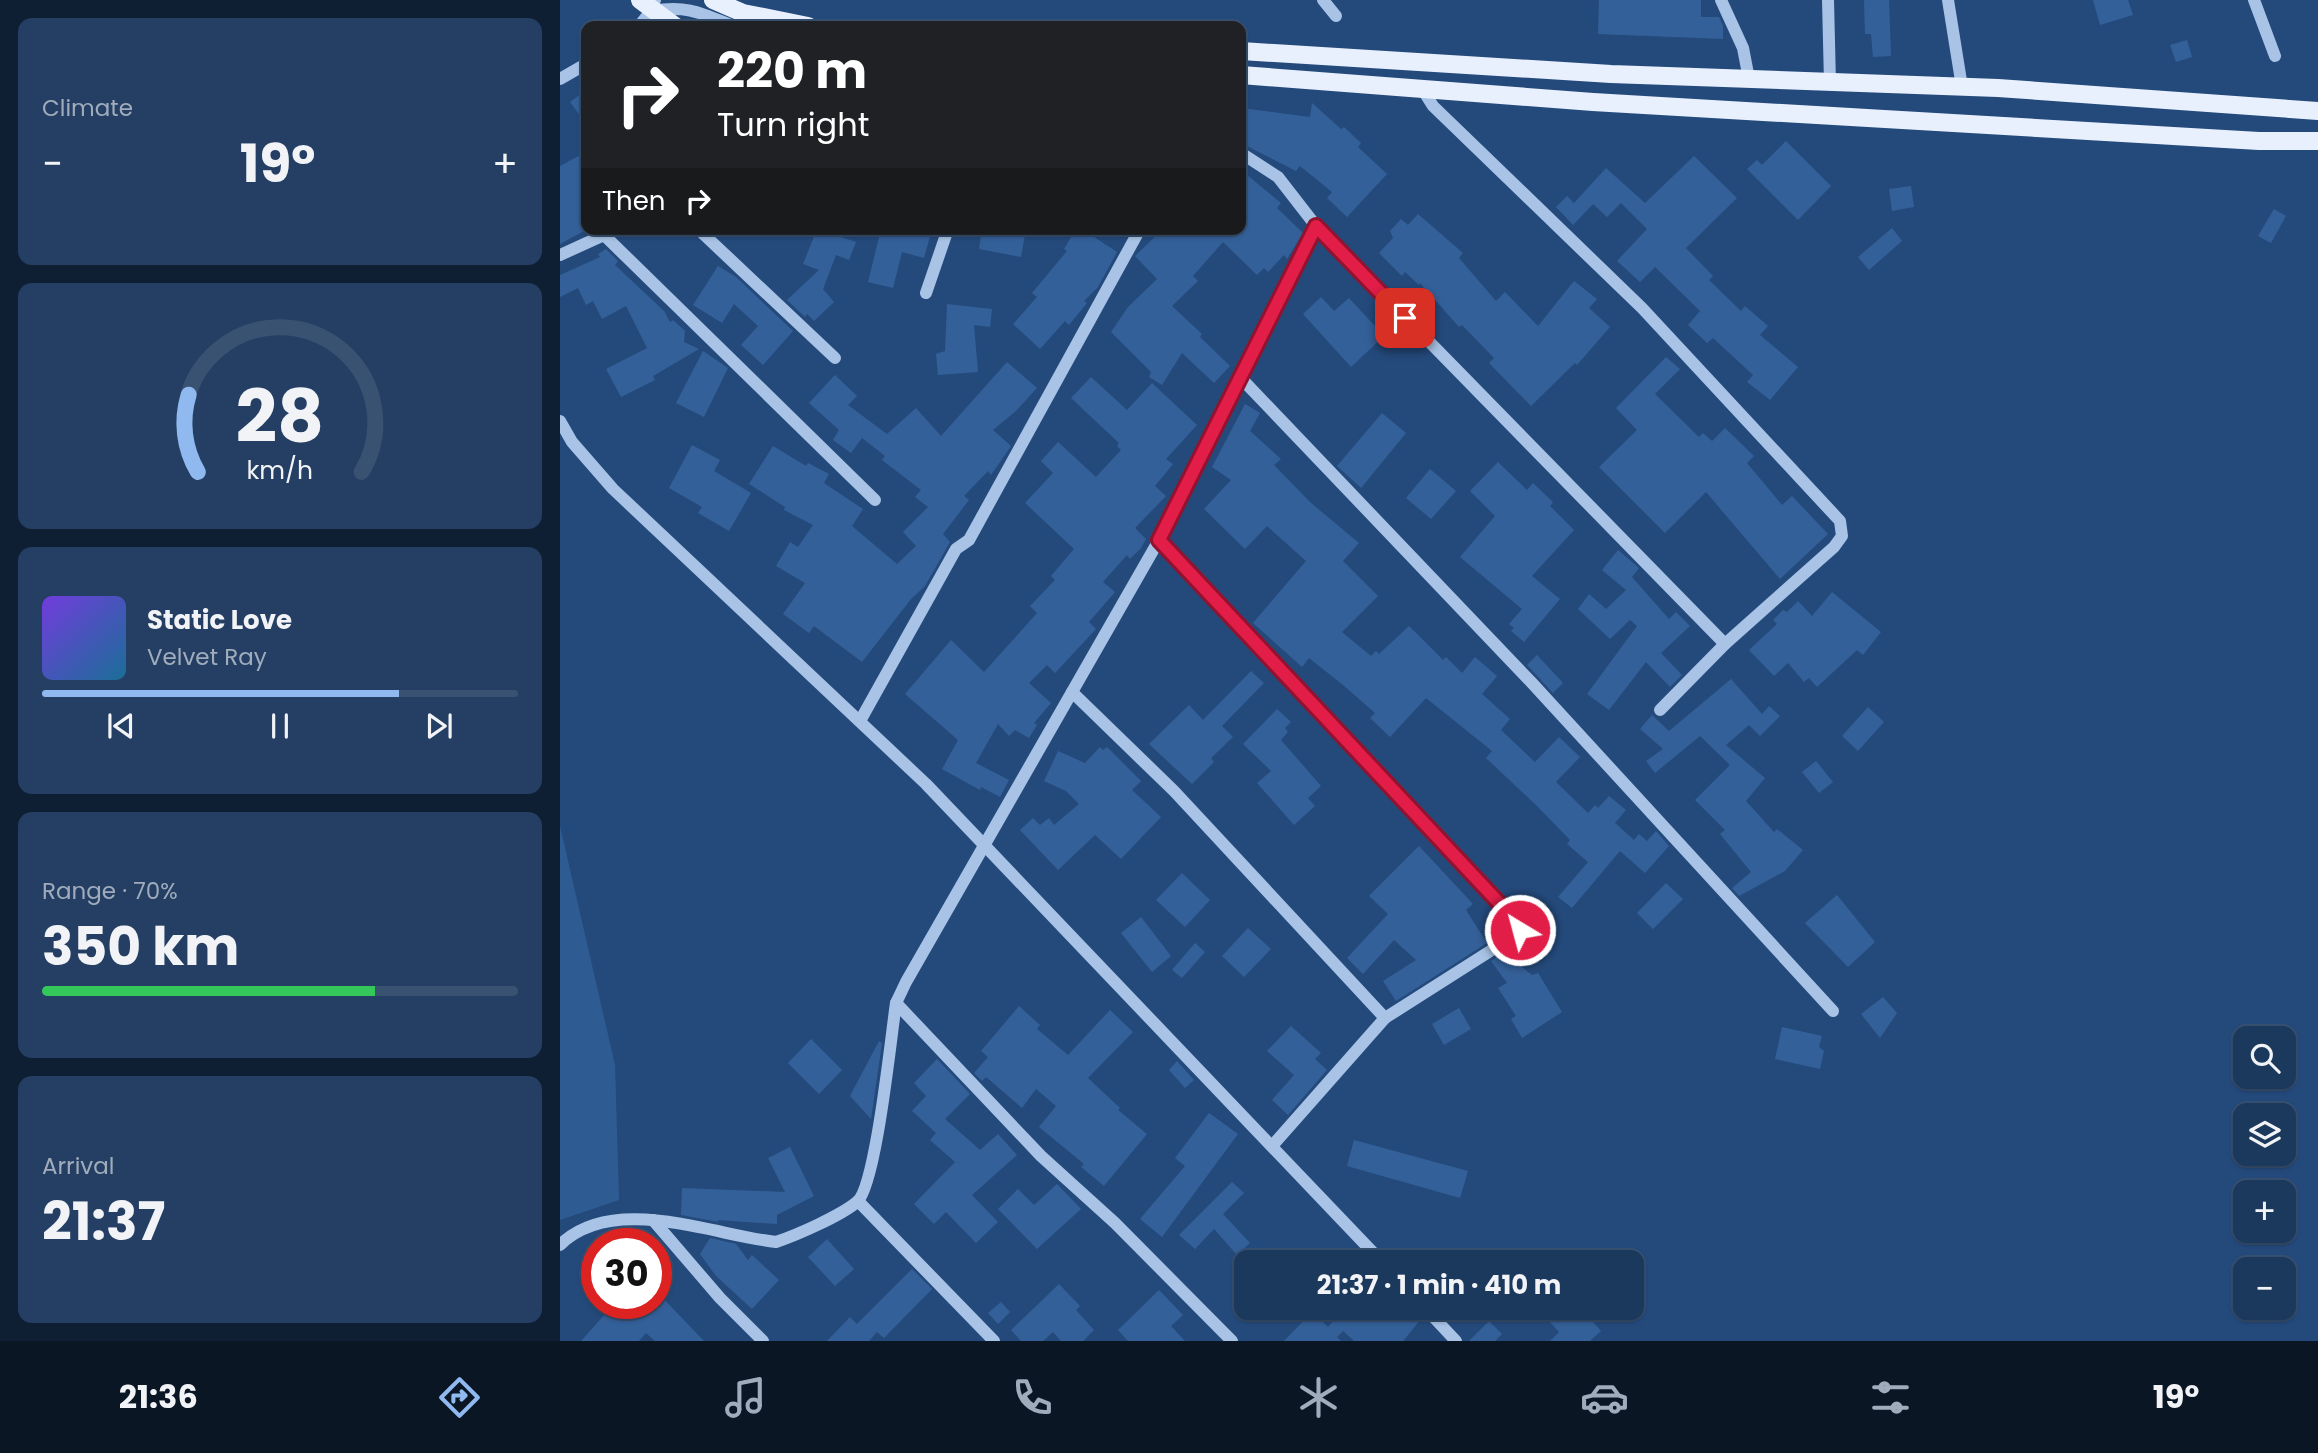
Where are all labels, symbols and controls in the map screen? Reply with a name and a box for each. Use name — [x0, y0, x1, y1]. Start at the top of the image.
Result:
text: 220 m — [717, 37, 867, 105]
icon: right — [602, 49, 693, 140]
text: Climate — [42, 92, 133, 124]
text: Turn right — [717, 102, 869, 147]
text: 19° — [240, 127, 315, 200]
text: − — [42, 137, 63, 190]
text: + — [492, 137, 518, 190]
icon: right — [679, 182, 717, 220]
text: Then — [602, 183, 665, 219]
pin — [1375, 288, 1435, 348]
icon: arrive — [1386, 299, 1424, 337]
text: 28 — [236, 366, 324, 467]
text: km/h — [247, 453, 313, 488]
text: Static Love — [147, 602, 292, 638]
text: Velvet Ray — [147, 641, 267, 673]
icon: previous — [102, 707, 140, 745]
icon: pause — [261, 707, 299, 745]
icon: next — [420, 707, 458, 745]
text: Range · 70% — [42, 875, 178, 907]
position arrow — [1483, 893, 1557, 967]
text: 350 km — [42, 910, 239, 983]
map controls — [2233, 1026, 2296, 1320]
button: search — [2233, 1026, 2296, 1089]
button: layers — [2233, 1103, 2296, 1166]
text: Arrival — [42, 1150, 114, 1182]
button: + — [2233, 1180, 2296, 1243]
text: 21:37 — [42, 1185, 165, 1258]
speed limit sign: 30 — [581, 1228, 672, 1319]
button: − — [2233, 1257, 2296, 1320]
text: 21:37 · 1 min · 410 m — [1317, 1267, 1561, 1303]
icon: directions — [435, 1373, 484, 1422]
icon: music — [721, 1373, 770, 1422]
icon: phone — [1008, 1373, 1057, 1422]
icon: climate — [1294, 1373, 1343, 1422]
icon: car — [1580, 1373, 1629, 1422]
icon: filters — [1866, 1373, 1915, 1422]
text: 21:36 — [119, 1374, 198, 1419]
text: 19° — [2153, 1374, 2199, 1419]

